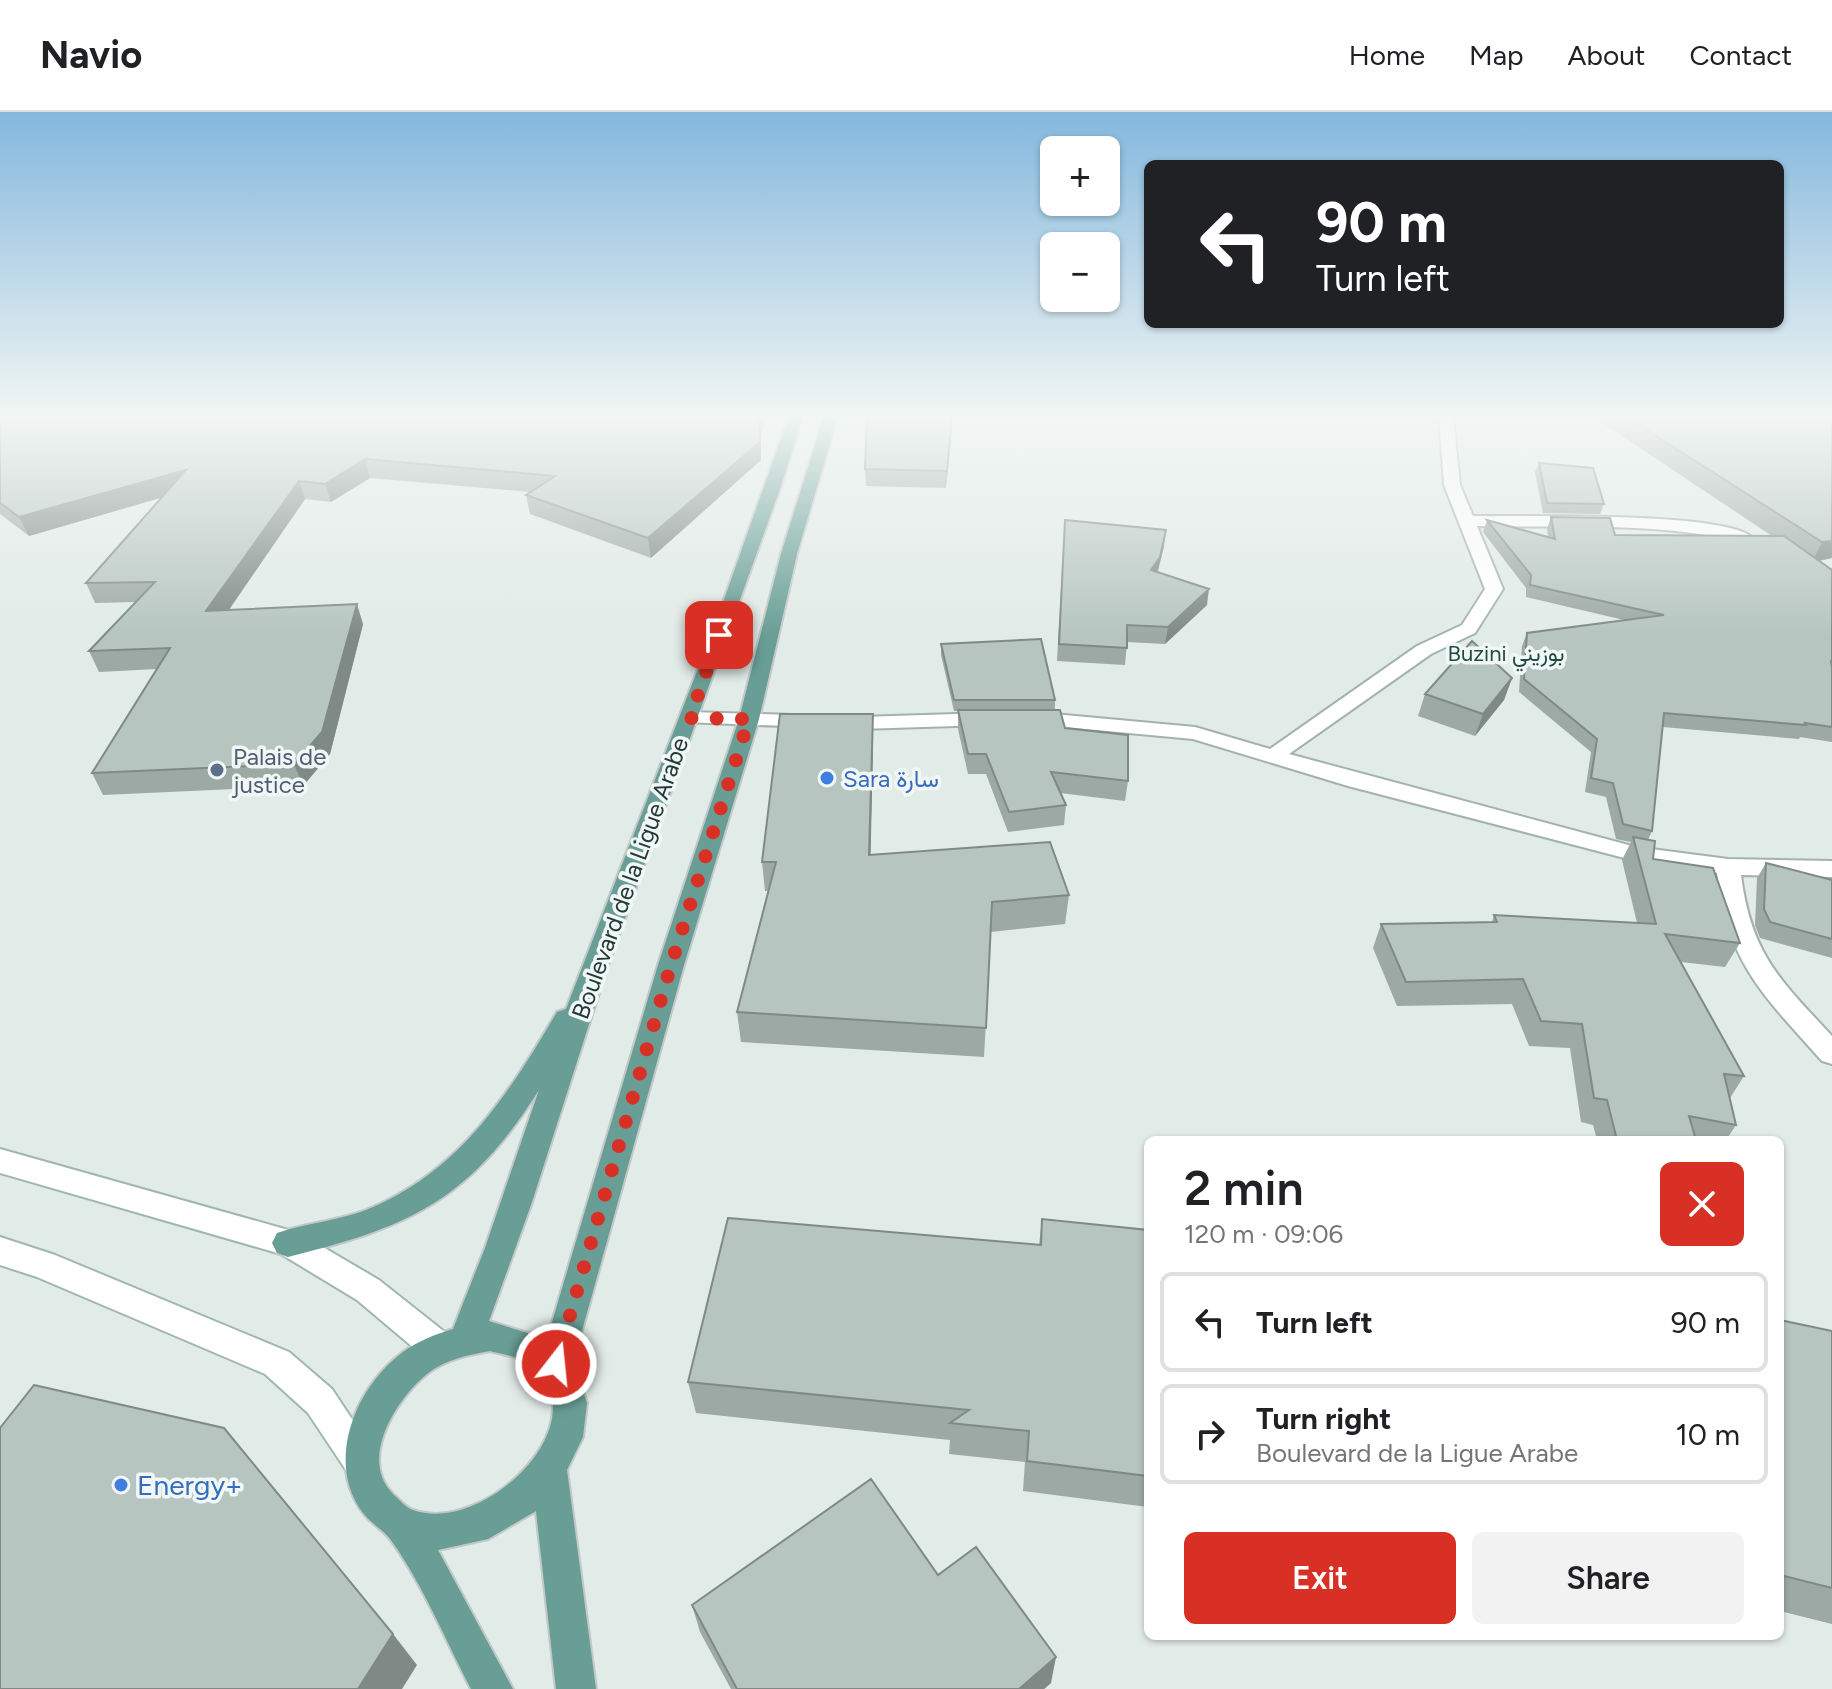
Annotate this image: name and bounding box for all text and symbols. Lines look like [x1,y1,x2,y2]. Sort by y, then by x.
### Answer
text: Navio [40,32,142,78]
text: Home [1349,38,1425,72]
text: Map [1469,38,1524,72]
text: About [1568,38,1645,72]
text: Contact [1689,38,1792,72]
map controls [1040,136,1120,312]
button: + [1040,136,1120,216]
text: 90 m [1316,189,1447,256]
icon: left [1184,192,1288,296]
button: − [1040,232,1120,312]
text: Turn left [1316,257,1450,300]
pin [685,601,753,669]
icon: arrive [697,613,741,657]
district label: Buzini بوزيني [1448,640,1564,672]
street label: Boulevard de la Ligue Arabe [566,733,694,1023]
place label: Palais de justice [231,742,326,799]
marker: Palais de justice [208,761,226,779]
place label: Sara سارة [843,764,939,794]
marker: Sara سارة [818,769,836,787]
text: 2 min [1184,1159,1304,1217]
button: close [1660,1162,1744,1246]
text: 120 m · 09:06 [1184,1218,1343,1250]
icon: left [1188,1300,1232,1344]
text: Turn left [1256,1304,1373,1341]
text: 90 m [1671,1304,1740,1341]
position arrow [514,1322,598,1406]
text: Turn right [1256,1400,1391,1437]
icon: right [1188,1412,1232,1456]
text: 10 m [1675,1416,1740,1453]
text: Boulevard de la Ligue Arabe [1256,1437,1578,1469]
place label: Energy+ [137,1468,243,1502]
marker: Energy+ [112,1476,130,1494]
button: Exit [1184,1532,1456,1624]
button: Share [1472,1532,1744,1624]

